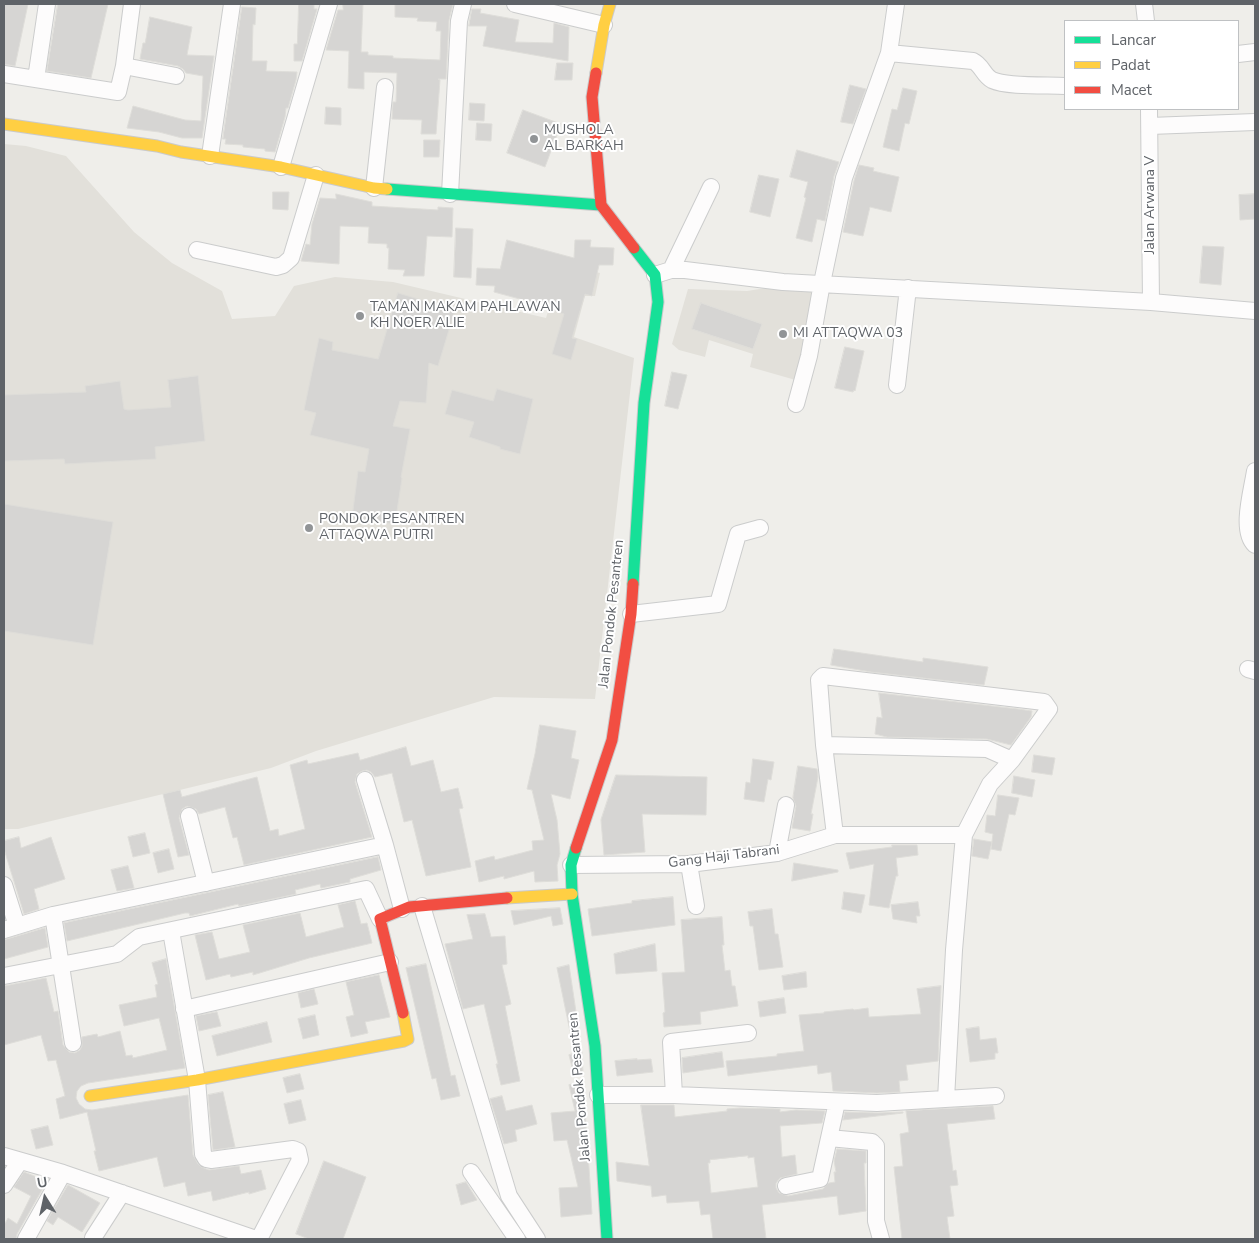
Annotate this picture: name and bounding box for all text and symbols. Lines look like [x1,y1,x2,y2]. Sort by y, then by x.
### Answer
legend [1064,20,1239,110]
text: Lancar [1111,30,1156,50]
text: Padat [1111,55,1150,75]
text: Macet [1111,80,1152,100]
place label: MUSHOLA AL BARKAH [544,123,624,156]
marker: MUSHOLA AL BARKAH [528,133,540,145]
street label: Jalan Arwana V [1143,156,1159,254]
place label: TAMAN MAKAM PAHLAWAN KH NOER ALIE [370,300,561,332]
marker: TAMAN MAKAM PAHLAWAN KH NOER ALIE [354,310,366,322]
place label: MI ATTAQWA 03 [793,326,903,342]
marker: MI ATTAQWA 03 [777,328,789,340]
place label: PONDOK PESANTREN ATTAQWA PUTRI [319,512,465,544]
marker: PONDOK PESANTREN ATTAQWA PUTRI [303,522,315,534]
street label: Jalan Pondok Pesantren [596,539,628,689]
street label: Gang Haji Tabrani [667,842,781,872]
street label: Jalan Pondok Pesantren [565,1012,595,1162]
text: U [36,1172,49,1193]
north arrow [20,1173,70,1223]

